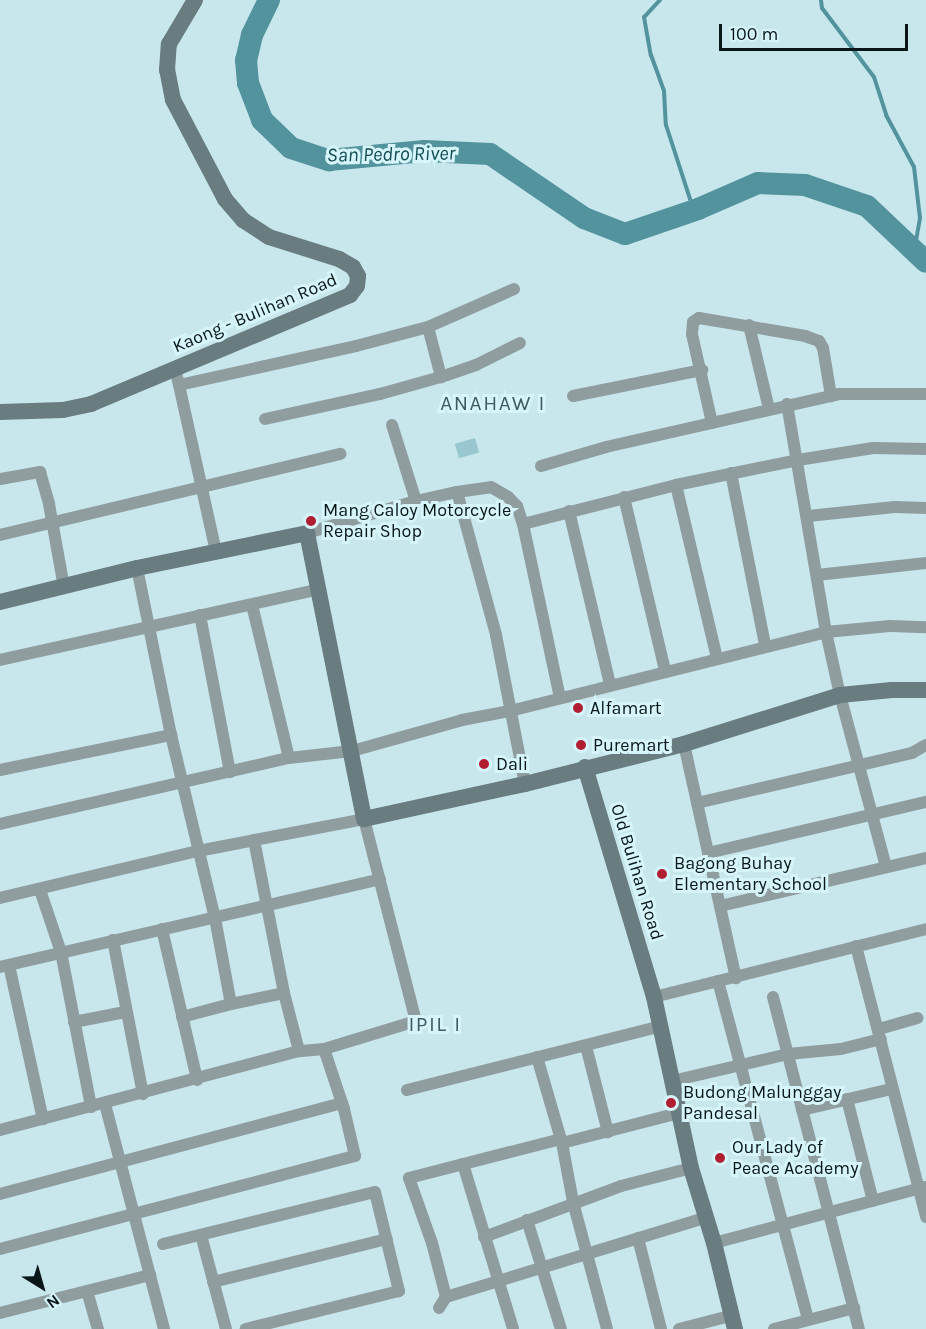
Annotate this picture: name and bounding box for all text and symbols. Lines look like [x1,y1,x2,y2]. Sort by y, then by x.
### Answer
scale bar [722,12,911,50]
text: 100 m [730,23,778,45]
water label: San Pedro River [327,141,455,167]
street label: Kaong - Bulihan Road [170,269,340,357]
district label: ANAHAW I [440,390,546,416]
place label: Mang Caloy Motorcycle Repair Shop [323,500,511,542]
marker: Mang Caloy Motorcycle Repair Shop [304,514,318,528]
place label: Alfamart [590,697,661,719]
marker: Alfamart [571,701,585,715]
place label: Puremart [593,734,670,756]
marker: Puremart [574,738,588,752]
place label: Dali [496,753,528,775]
marker: Dali [477,757,491,771]
street label: Old Bulihan Road [606,801,668,943]
place label: Bagong Buhay Elementary School [674,853,827,896]
marker: Bagong Buhay Elementary School [655,867,669,881]
district label: IPIL I [408,1011,462,1037]
place label: Budong Malunggay Pandesal [683,1082,841,1124]
marker: Budong Malunggay Pandesal [664,1096,678,1110]
place label: Our Lady of Peace Academy [732,1137,859,1180]
marker: Our Lady of Peace Academy [713,1151,727,1165]
north arrow [12,1257,72,1317]
text: N [43,1291,63,1313]

